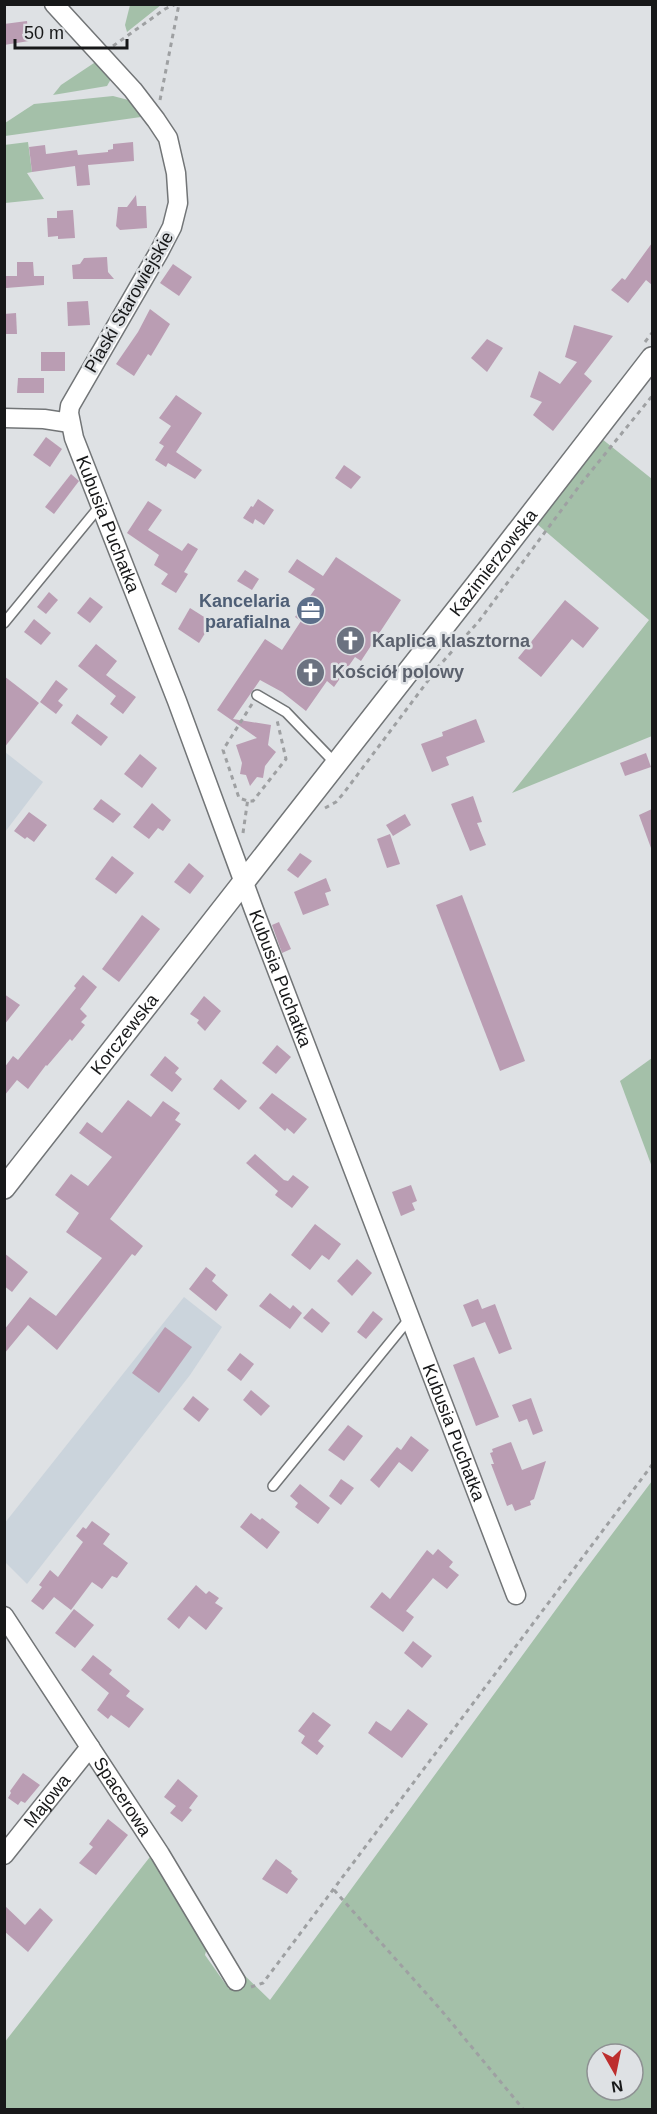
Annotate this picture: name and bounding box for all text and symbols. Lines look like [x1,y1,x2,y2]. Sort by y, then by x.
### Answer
scale bar [15,12,128,50]
text: 50 m [24,23,64,43]
street label: Piaski Starowiejskie [81,228,177,376]
street label: Kubusia Puchatka [72,453,144,596]
street label: Kazimierzowska [446,505,542,620]
place label: Kancelaria parafialna [199,591,291,632]
office icon: Kancelaria parafialna [295,595,327,627]
church icon: Kaplica klasztorna [335,625,367,657]
place label: Kaplica klasztorna [372,631,531,651]
church icon: Kościół polowy [295,656,327,688]
place label: Kościół polowy [332,662,464,682]
street label: Kubusia Puchatka [245,907,316,1051]
street label: Korczewska [87,989,163,1079]
street label: Kubusia Puchatka [419,1361,489,1505]
street label: Spacerowa [89,1753,156,1841]
street label: Majowa [20,1770,75,1832]
north arrow [585,2042,645,2102]
text: N [610,2077,624,2096]

